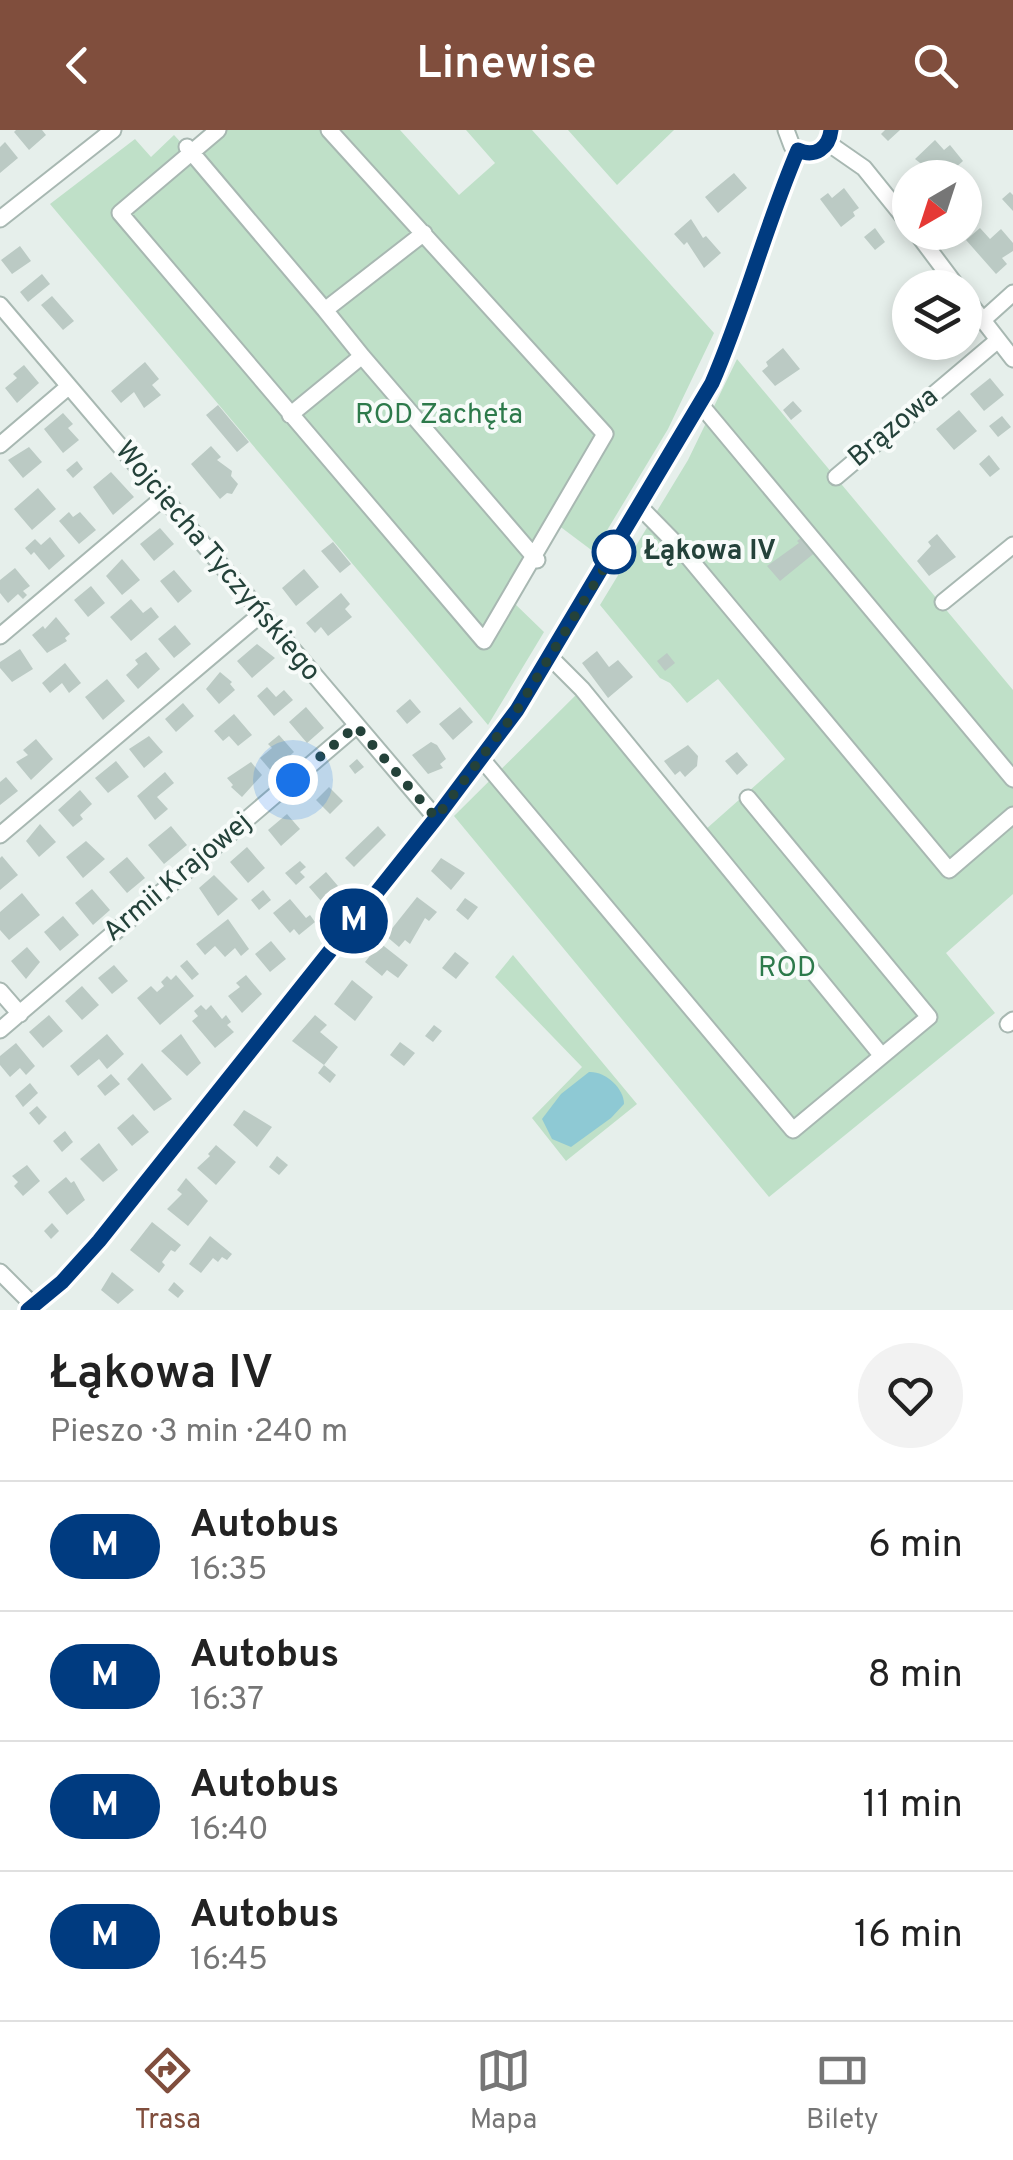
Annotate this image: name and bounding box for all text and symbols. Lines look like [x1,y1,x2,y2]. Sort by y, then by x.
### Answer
text: Linewise [416,37,597,94]
icon: back [50,38,105,93]
icon: search [908,38,963,93]
north arrow [892,160,982,250]
map controls [892,160,982,360]
button: layers [892,270,982,360]
street label: Brązowa [841,380,947,476]
park label: ROD Zachęta [355,398,523,434]
street label: Wojciecha Tyczyńskiego [106,435,328,689]
marker: Łąkowa IV [593,531,635,573]
place label: Łąkowa IV [644,534,776,570]
your location [268,755,318,805]
street label: Armii Krajowej [96,805,260,951]
line badge: M [322,888,386,954]
text: M [340,899,368,943]
park label: ROD [758,951,816,987]
button: heart [858,1343,963,1448]
text: Łąkowa IV [50,1345,274,1405]
text: Pieszo · 3 min · 240 m [50,1413,348,1453]
text: Autobus [190,1502,339,1551]
text: 6 min [868,1522,963,1571]
text: M [91,1524,119,1568]
text: 16:35 [190,1551,267,1591]
text: Autobus [190,1632,339,1681]
text: 8 min [868,1652,963,1701]
text: M [91,1654,119,1698]
text: 16:37 [190,1681,264,1721]
text: Autobus [190,1762,339,1811]
text: 11 min [862,1782,963,1831]
text: M [91,1784,119,1828]
text: 16:40 [190,1811,269,1851]
text: Autobus [190,1892,339,1941]
text: 16 min [854,1912,963,1961]
text: M [91,1914,119,1958]
text: 16:45 [190,1941,268,1981]
tab: Trasa [134,2043,201,2139]
tab: Mapa [470,2043,537,2139]
tab: Bilety [806,2043,879,2139]

